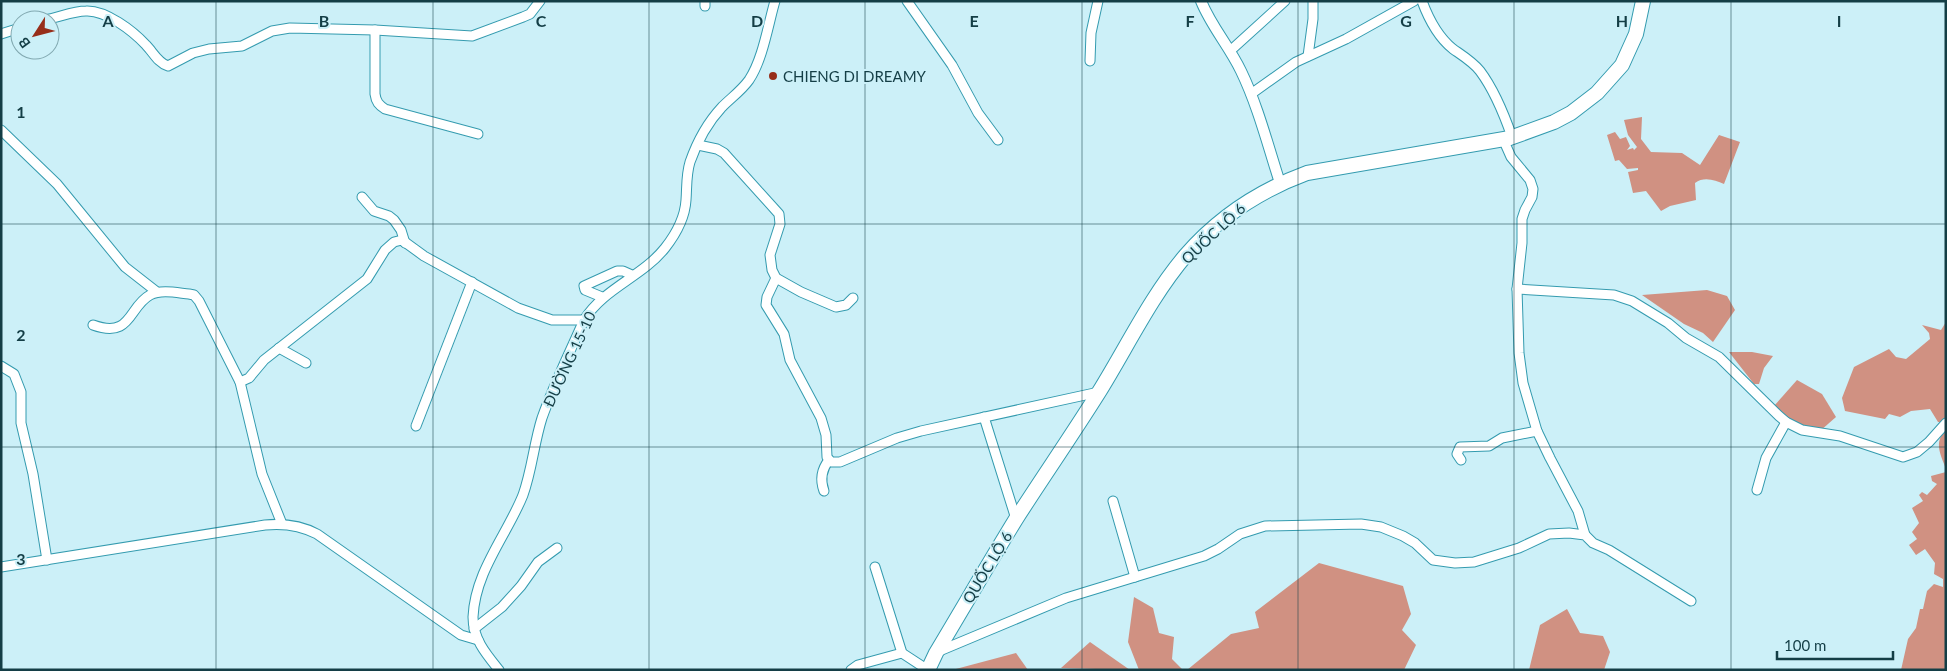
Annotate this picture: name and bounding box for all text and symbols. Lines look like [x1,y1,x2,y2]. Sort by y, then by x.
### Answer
north arrow [10,10,60,60]
text: A [101,11,114,30]
text: B [319,11,329,30]
text: C [536,11,547,30]
text: D [751,11,763,30]
text: E [969,11,979,30]
text: F [1185,11,1195,30]
text: G [1400,11,1412,30]
text: H [1616,11,1628,30]
text: I [1837,11,1841,30]
text: B [14,34,34,52]
place label: CHIENG DI DREAMY [783,67,927,85]
marker: CHIENG DI DREAMY [767,70,779,82]
text: 1 [16,102,26,121]
street label: QUỐC LỘ 6 [1177,198,1249,267]
street label: ĐƯỜNG 15-10 [539,308,599,410]
text: 2 [16,325,26,344]
street label: QUỐC LỘ 6 [958,527,1016,606]
text: 3 [16,549,26,568]
scale bar [1777,628,1893,660]
text: 100 m [1784,636,1826,654]

